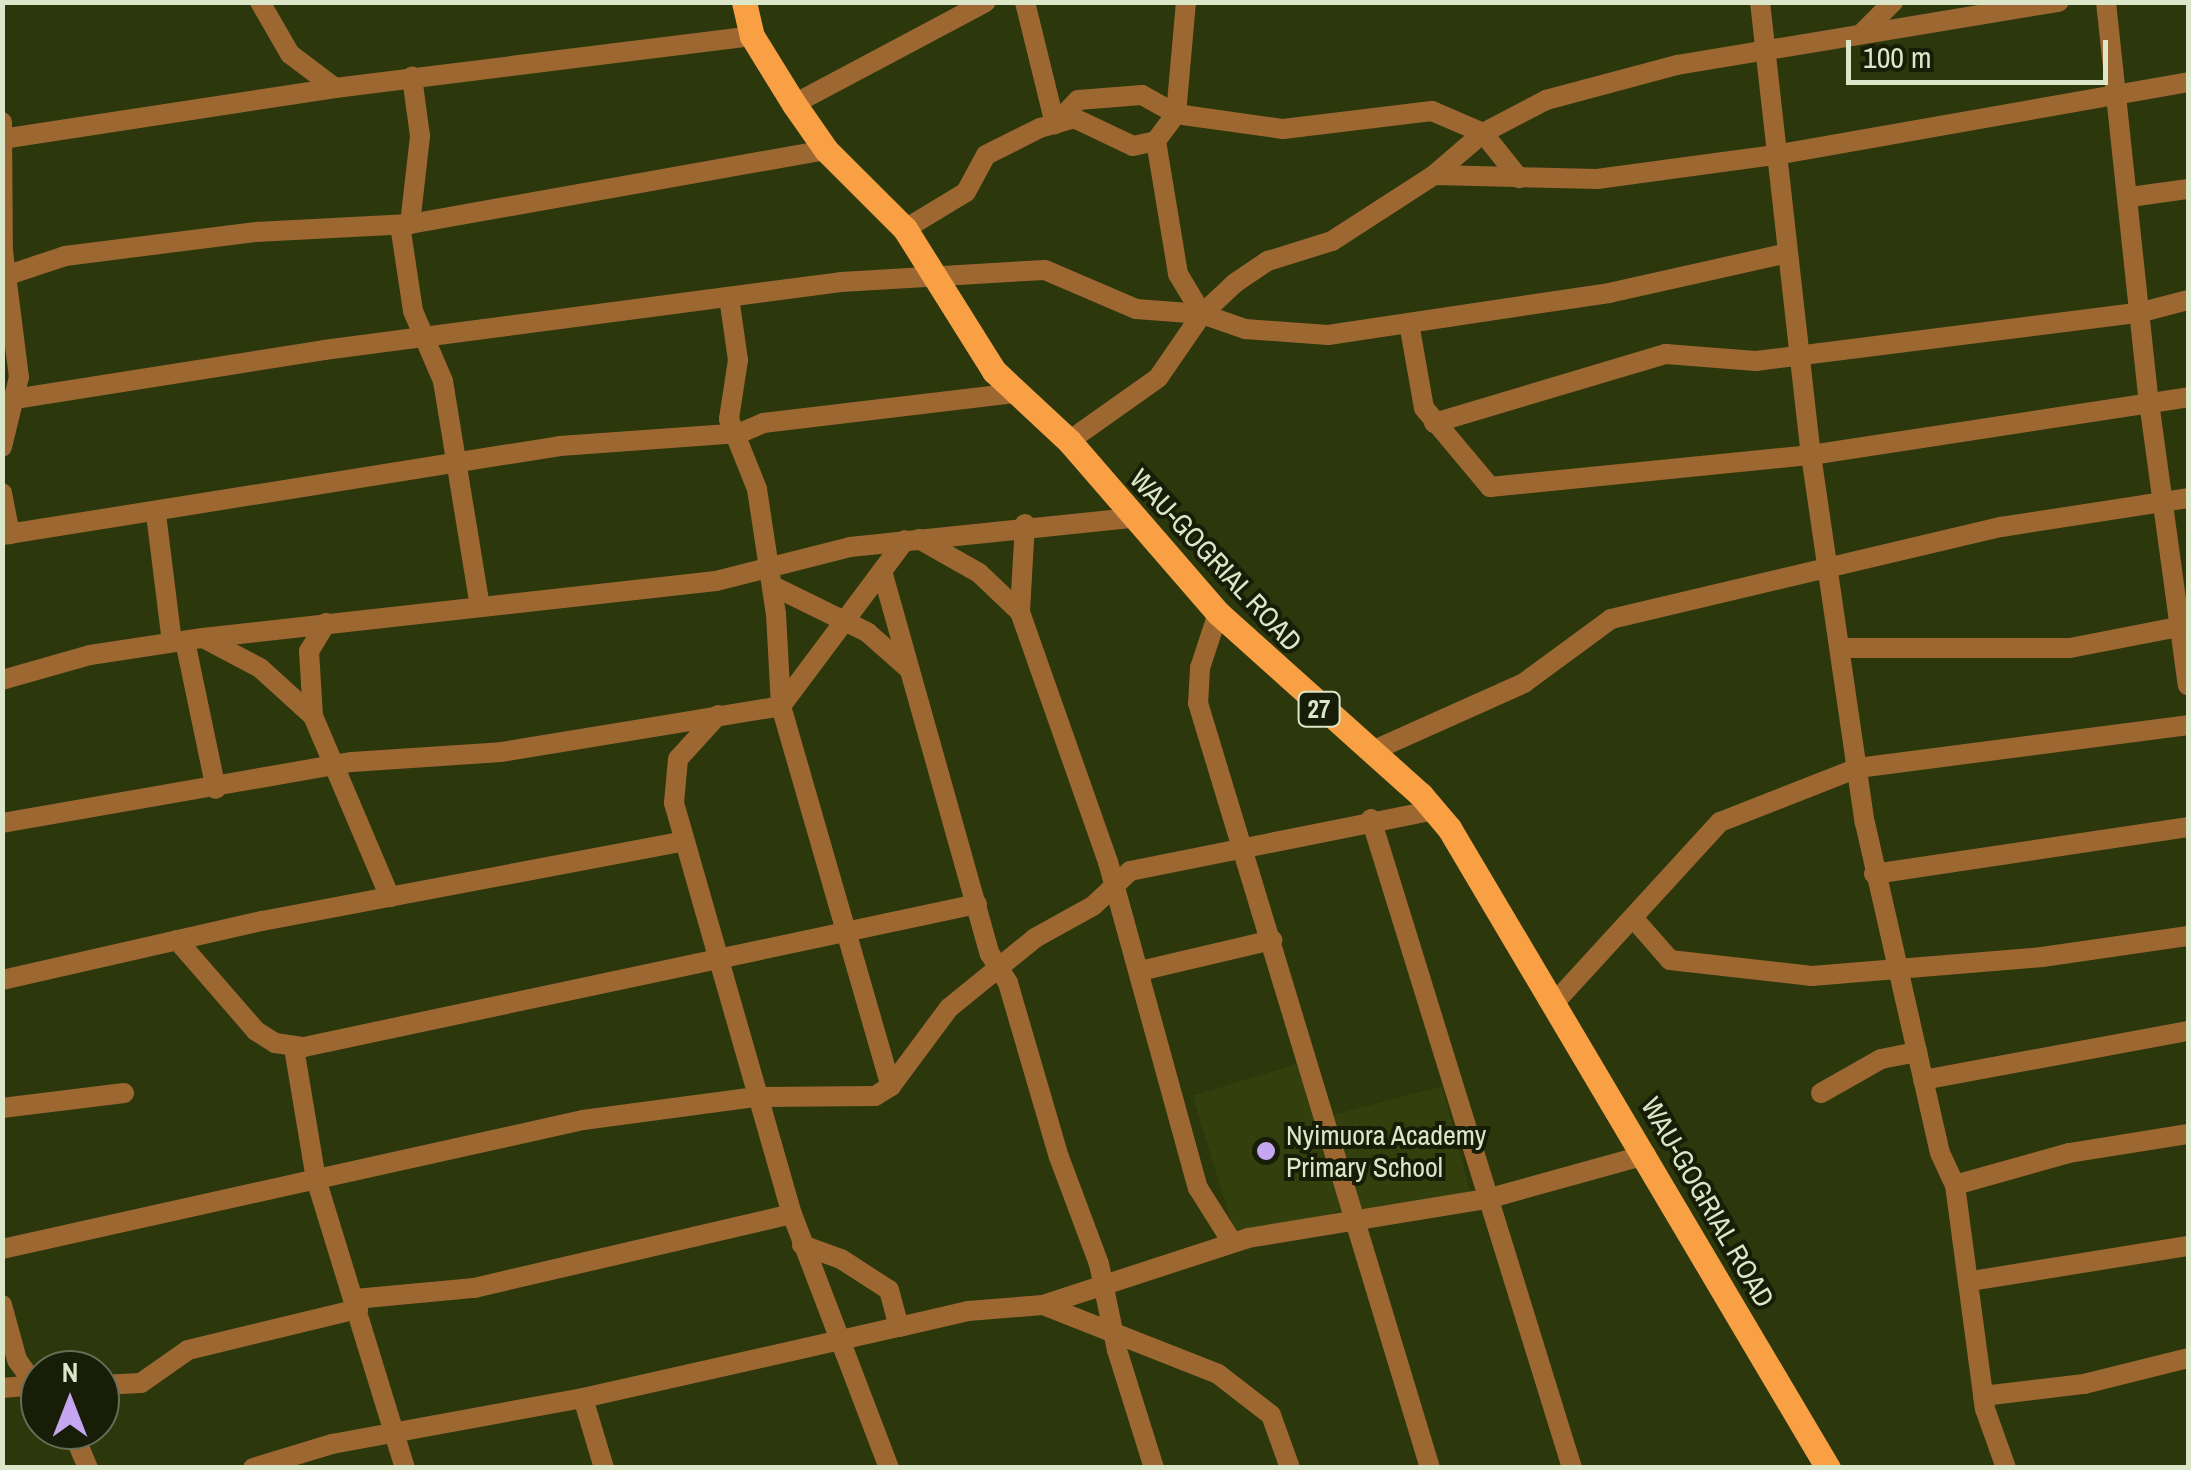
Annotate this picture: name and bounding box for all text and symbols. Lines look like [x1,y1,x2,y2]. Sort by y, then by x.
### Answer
scale bar [1851,20,2114,82]
text: 100 m [1863,37,1931,77]
street label: WAU-GOGRIAL ROAD [1123,462,1309,658]
road number: 27 [1296,689,1342,729]
street label: WAU-GOGRIAL ROAD [1634,1091,1782,1313]
place label: Nyimuora Academy Primary School [1286,1118,1488,1184]
marker: Nyimuora Academy Primary School [1255,1140,1277,1162]
north arrow [20,1350,120,1450]
text: N [62,1353,78,1391]

